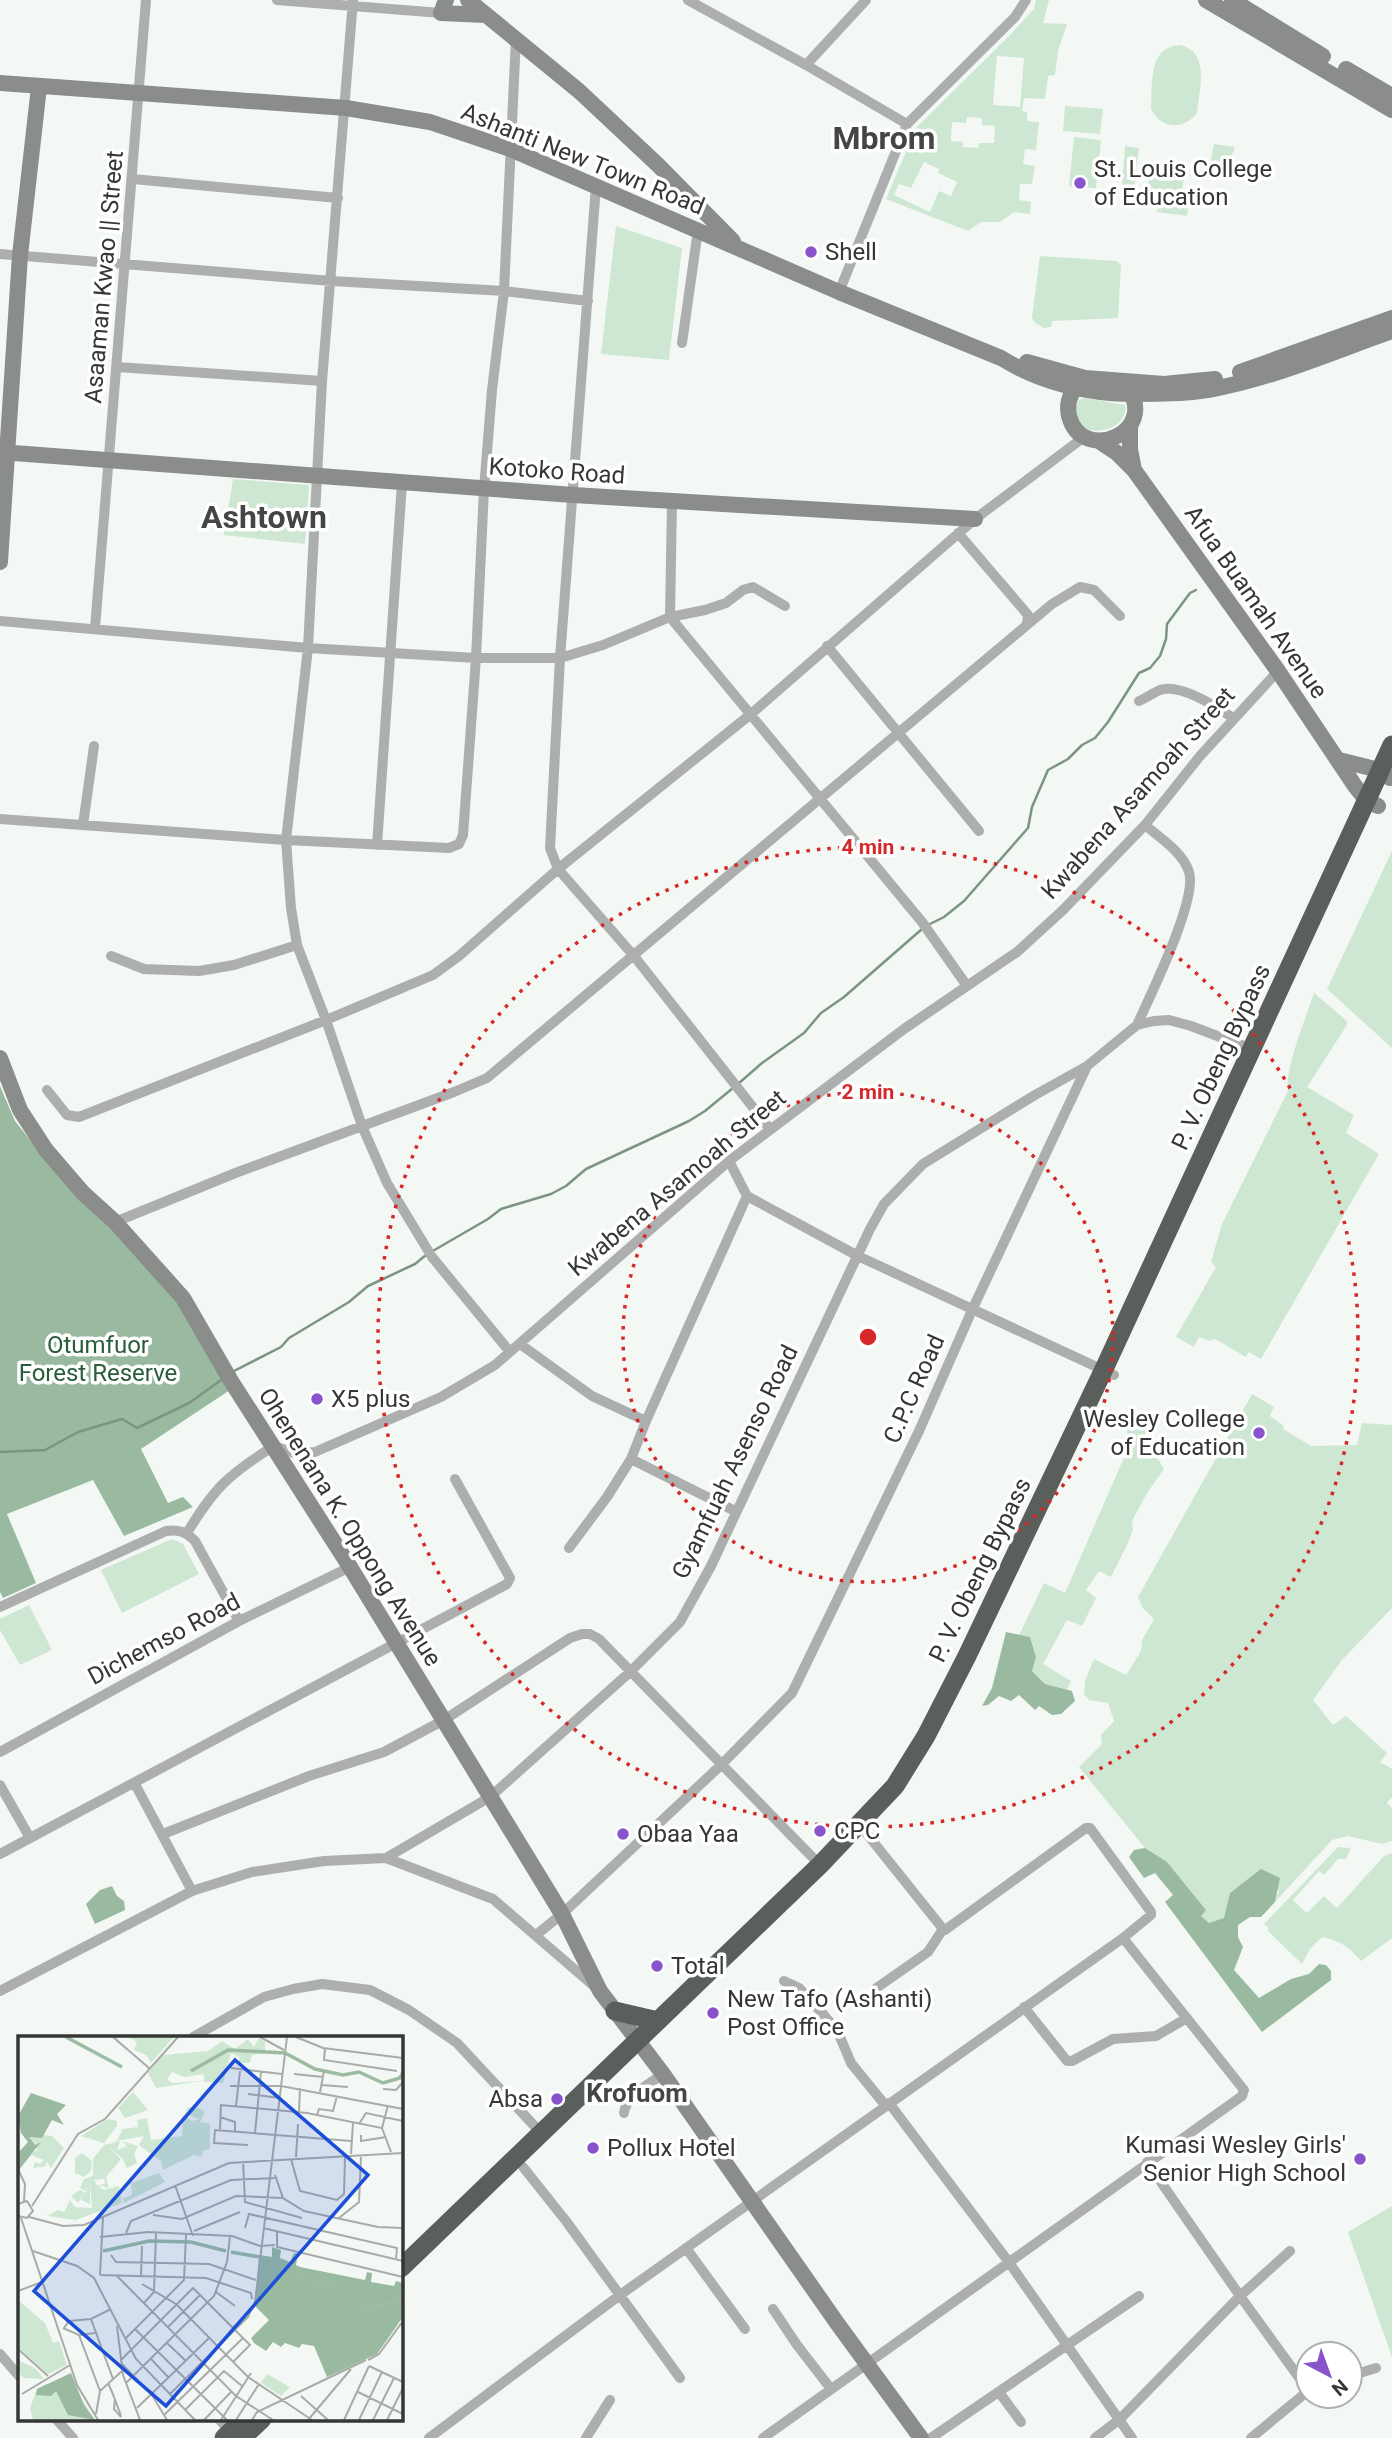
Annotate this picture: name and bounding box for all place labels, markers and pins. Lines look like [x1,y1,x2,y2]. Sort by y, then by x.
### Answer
place label: St. Louis College of Education [1094,155,1272,211]
marker: St. Louis College of Education [1072,175,1088,191]
place label: Shell [825,238,877,266]
marker: Shell [803,244,819,260]
centre of rings [856,1325,880,1349]
place label: X5 plus [331,1385,410,1413]
marker: X5 plus [309,1391,325,1407]
place label: Wesley College of Education [1083,1405,1245,1461]
marker: Wesley College of Education [1251,1425,1267,1441]
place label: CPC [834,1817,880,1845]
place label: Obaa Yaa [637,1820,739,1848]
marker: CPC [812,1823,828,1839]
marker: Obaa Yaa [615,1826,631,1842]
place label: Total [671,1952,725,1980]
marker: Total [649,1958,665,1974]
place label: New Tafo (Ashanti) Post Office [727,1985,932,2041]
marker: New Tafo (Ashanti) Post Office [705,2005,721,2021]
place label: Absa [488,2085,543,2113]
marker: Absa [549,2091,565,2107]
place label: Kumasi Wesley Girls' Senior High School [1125,2131,1346,2187]
place label: Pollux Hotel [607,2134,736,2162]
marker: Pollux Hotel [585,2140,601,2156]
marker: Kumasi Wesley Girls' Senior High School [1352,2151,1368,2167]

